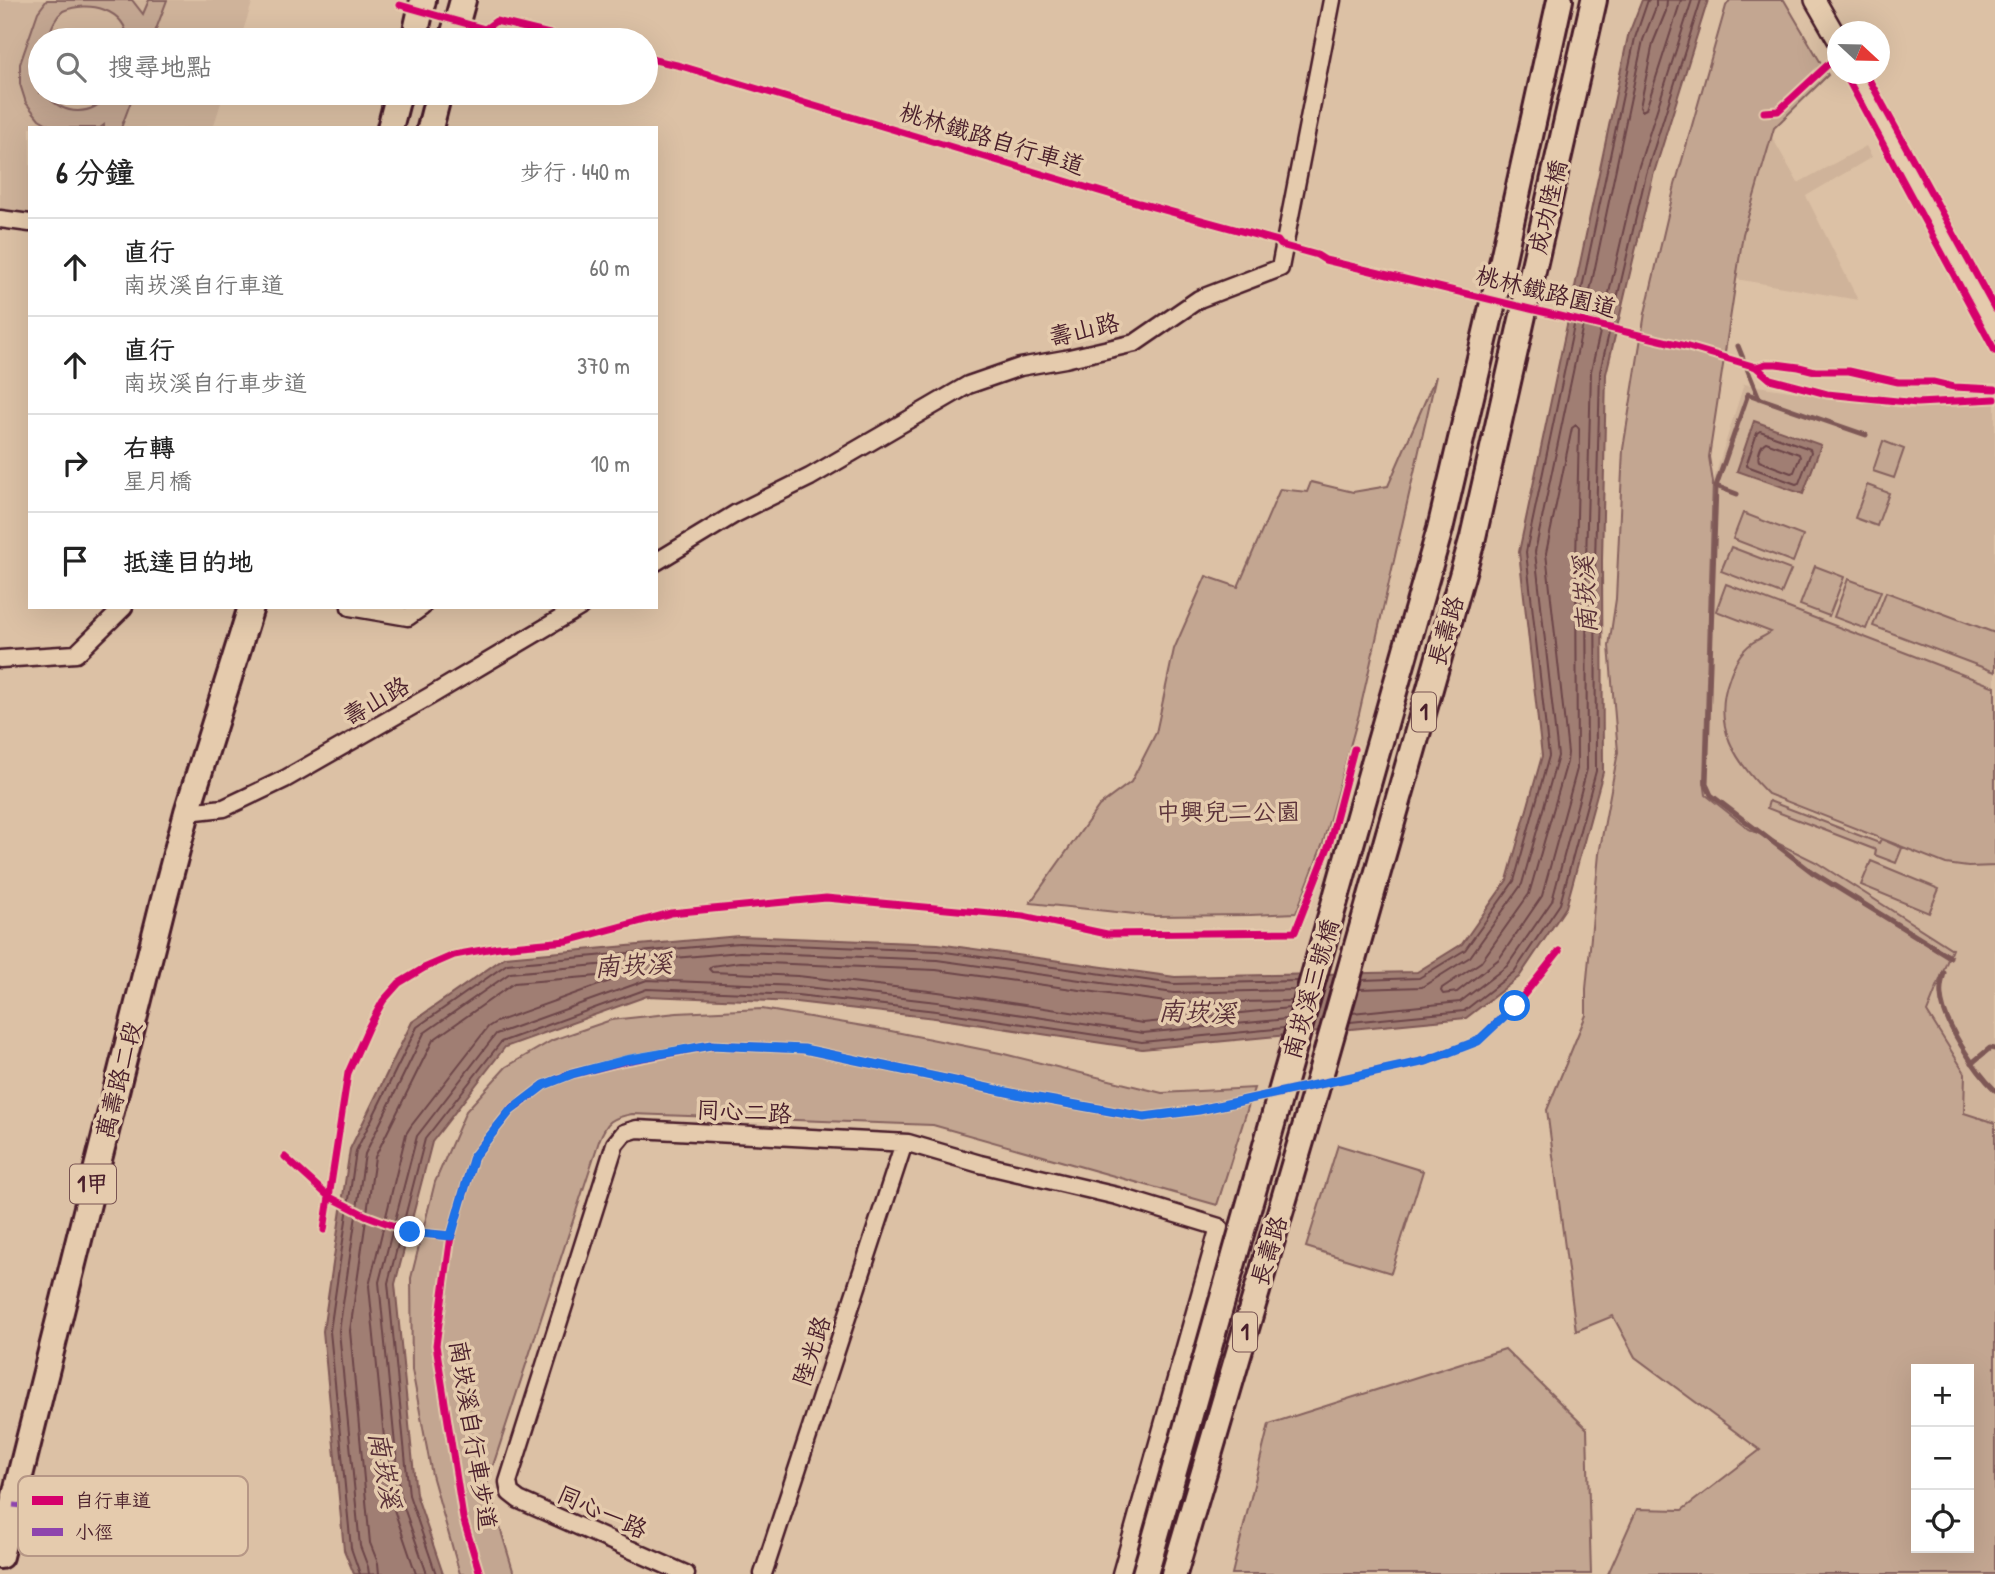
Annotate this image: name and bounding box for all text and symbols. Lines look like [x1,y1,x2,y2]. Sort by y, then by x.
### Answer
north arrow [1827,21,1890,84]
search box [28,28,658,105]
icon: search [52,48,90,86]
text: 搜尋地點 [108,49,212,84]
street label: 桃林鐵路自行車道 [896,95,1089,181]
text: 6 分鐘 [56,152,135,192]
text: 步行 · 440 m [520,156,630,187]
street label: 成功陸橋 [1521,156,1573,257]
text: 直行 [123,234,175,269]
icon: ahead [56,248,94,286]
text: 60 m [590,252,630,283]
street label: 桃林鐵路園道 [1473,258,1620,324]
text: 南崁溪自行車道 [123,269,284,300]
street label: 壽山路 [1045,305,1122,353]
text: 直行 [123,332,175,367]
icon: ahead [56,346,94,384]
text: 370 m [577,350,630,381]
text: 南崁溪自行車步道 [123,367,307,398]
text: 右轉 [123,430,175,465]
icon: right [56,444,94,482]
text: 10 m [590,448,630,479]
text: 星月橋 [123,465,192,496]
icon: arrive [56,542,94,580]
text: 抵達目的地 [123,544,253,579]
water label: 南崁溪 [1565,553,1604,635]
street label: 長壽路 [1420,592,1470,670]
street label: 壽山路 [336,668,415,732]
road number: 1 [1412,692,1436,732]
park label: 中興兒二公園 [1156,795,1300,827]
street label: 南崁溪三號橋 [1275,915,1345,1062]
water label: 南崁溪 [593,945,675,984]
route start [1499,990,1530,1021]
water label: 南崁溪 [1157,993,1239,1030]
street label: 萬壽路二段 [88,1018,148,1142]
street label: 同心二路 [695,1093,793,1129]
road number: 1甲 [70,1164,116,1204]
street label: 長壽路 [1242,1212,1294,1290]
route end [394,1216,425,1247]
street label: 陸光路 [785,1312,837,1390]
road number: 1 [1233,1312,1257,1352]
street label: 南崁溪自行車步道 [443,1338,505,1532]
map controls [1911,1364,1974,1553]
button: + [1911,1364,1974,1427]
button: − [1911,1427,1974,1490]
water label: 南崁溪 [361,1428,410,1513]
legend [18,1476,248,1556]
street label: 同心一路 [552,1477,653,1545]
text: 自行車道 [75,1487,151,1513]
button: locate [1911,1490,1974,1553]
text: 小徑 [75,1519,113,1545]

